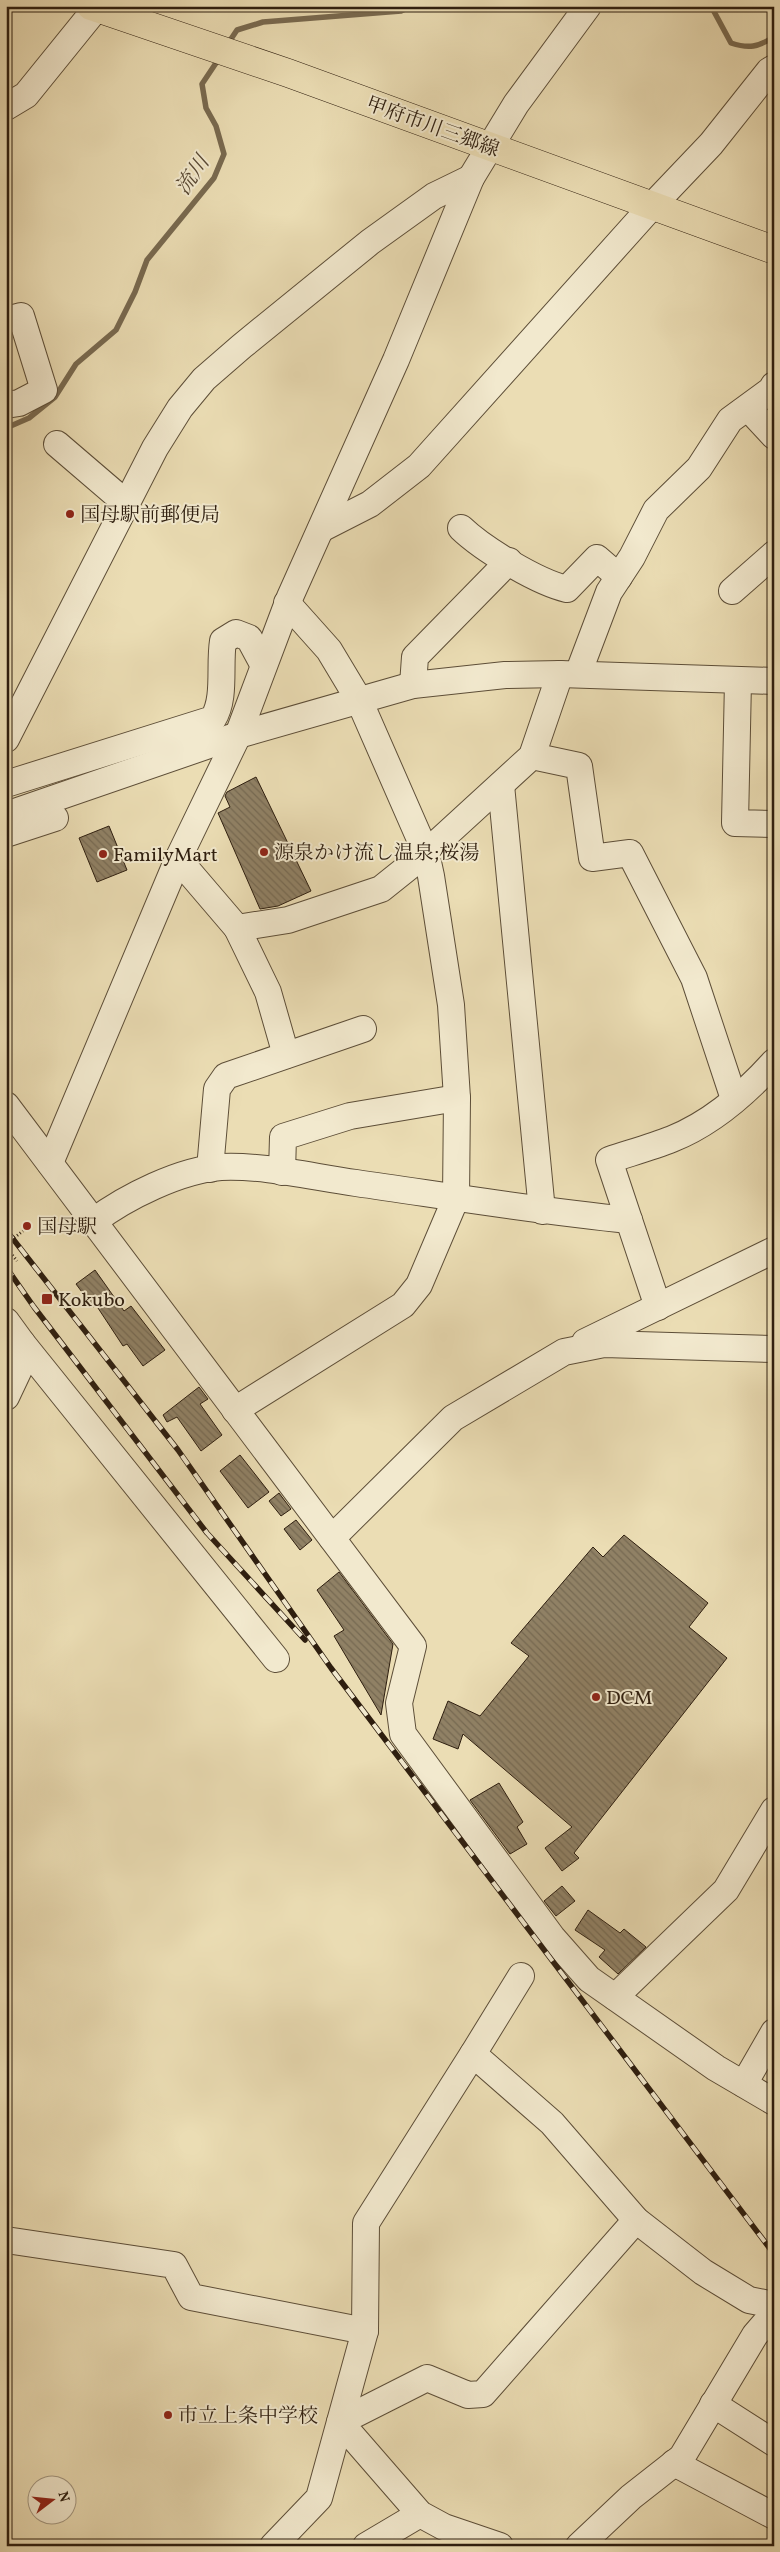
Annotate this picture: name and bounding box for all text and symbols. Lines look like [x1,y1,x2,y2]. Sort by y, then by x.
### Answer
street label: 甲府市川三郷線 [362,91,503,165]
water label: 流川 [169,149,218,201]
place label: 国母駅前郵便局 [80,502,220,530]
marker: 国母駅前郵便局 [64,508,76,520]
place label: 源泉かけ流し温泉;桜湯 [274,840,479,868]
place label: FamilyMart [113,842,218,870]
marker: 源泉かけ流し温泉;桜湯 [258,846,270,858]
marker: FamilyMart [97,848,109,860]
place label: 国母駅 [37,1214,97,1242]
marker: 国母駅 [21,1220,33,1232]
place label: Kokubo [58,1287,125,1315]
marker: Kokubo [40,1292,54,1306]
place label: DCM [606,1685,652,1713]
marker: DCM [590,1691,602,1703]
place label: 市立上条中学校 [178,2403,318,2431]
marker: 市立上条中学校 [162,2409,174,2421]
north arrow [28,2474,78,2524]
text: N [53,2489,74,2504]

